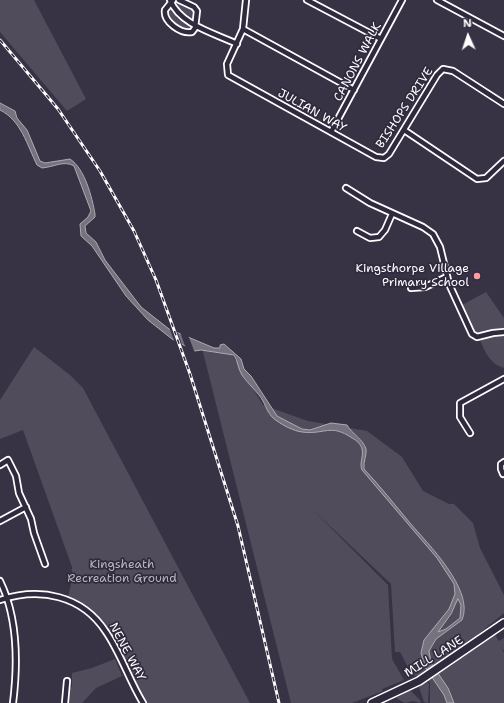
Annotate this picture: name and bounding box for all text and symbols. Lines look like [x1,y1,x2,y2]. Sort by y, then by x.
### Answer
north arrow [448,16,488,56]
text: N [463,16,472,31]
street label: CANONS WALK [331,20,385,104]
street label: BISHOPS DRIVE [373,65,437,151]
street label: JULIAN WAY [275,86,349,136]
place label: Kingsthorpe Village Primary School [355,262,469,290]
marker: Kingsthorpe Village Primary School [472,271,482,281]
park label: Kingsheath Recreation Ground [67,558,177,586]
street label: NENE WAY [106,621,148,683]
street label: MILL LANE [402,633,466,681]

